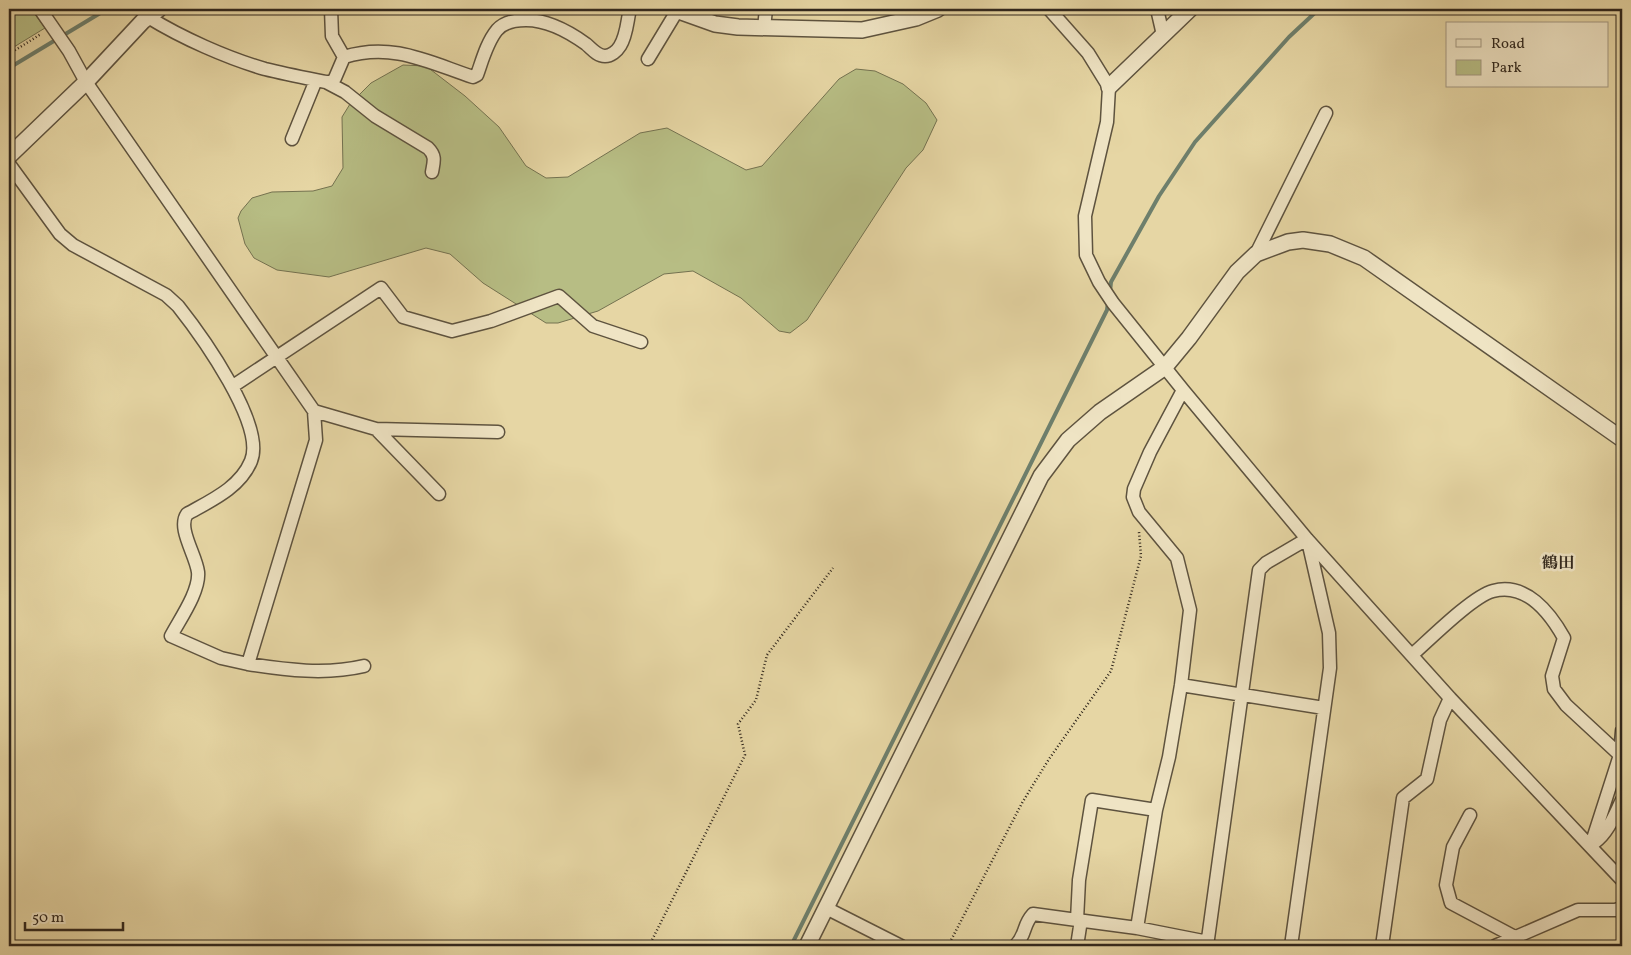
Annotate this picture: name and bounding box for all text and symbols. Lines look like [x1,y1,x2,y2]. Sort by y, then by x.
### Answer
legend [1446,22,1608,88]
text: Road [1491,34,1525,55]
text: Park [1491,58,1522,79]
district label: 鶴田 [1542,553,1574,575]
scale bar [25,900,122,932]
text: 50 m [32,908,64,929]

